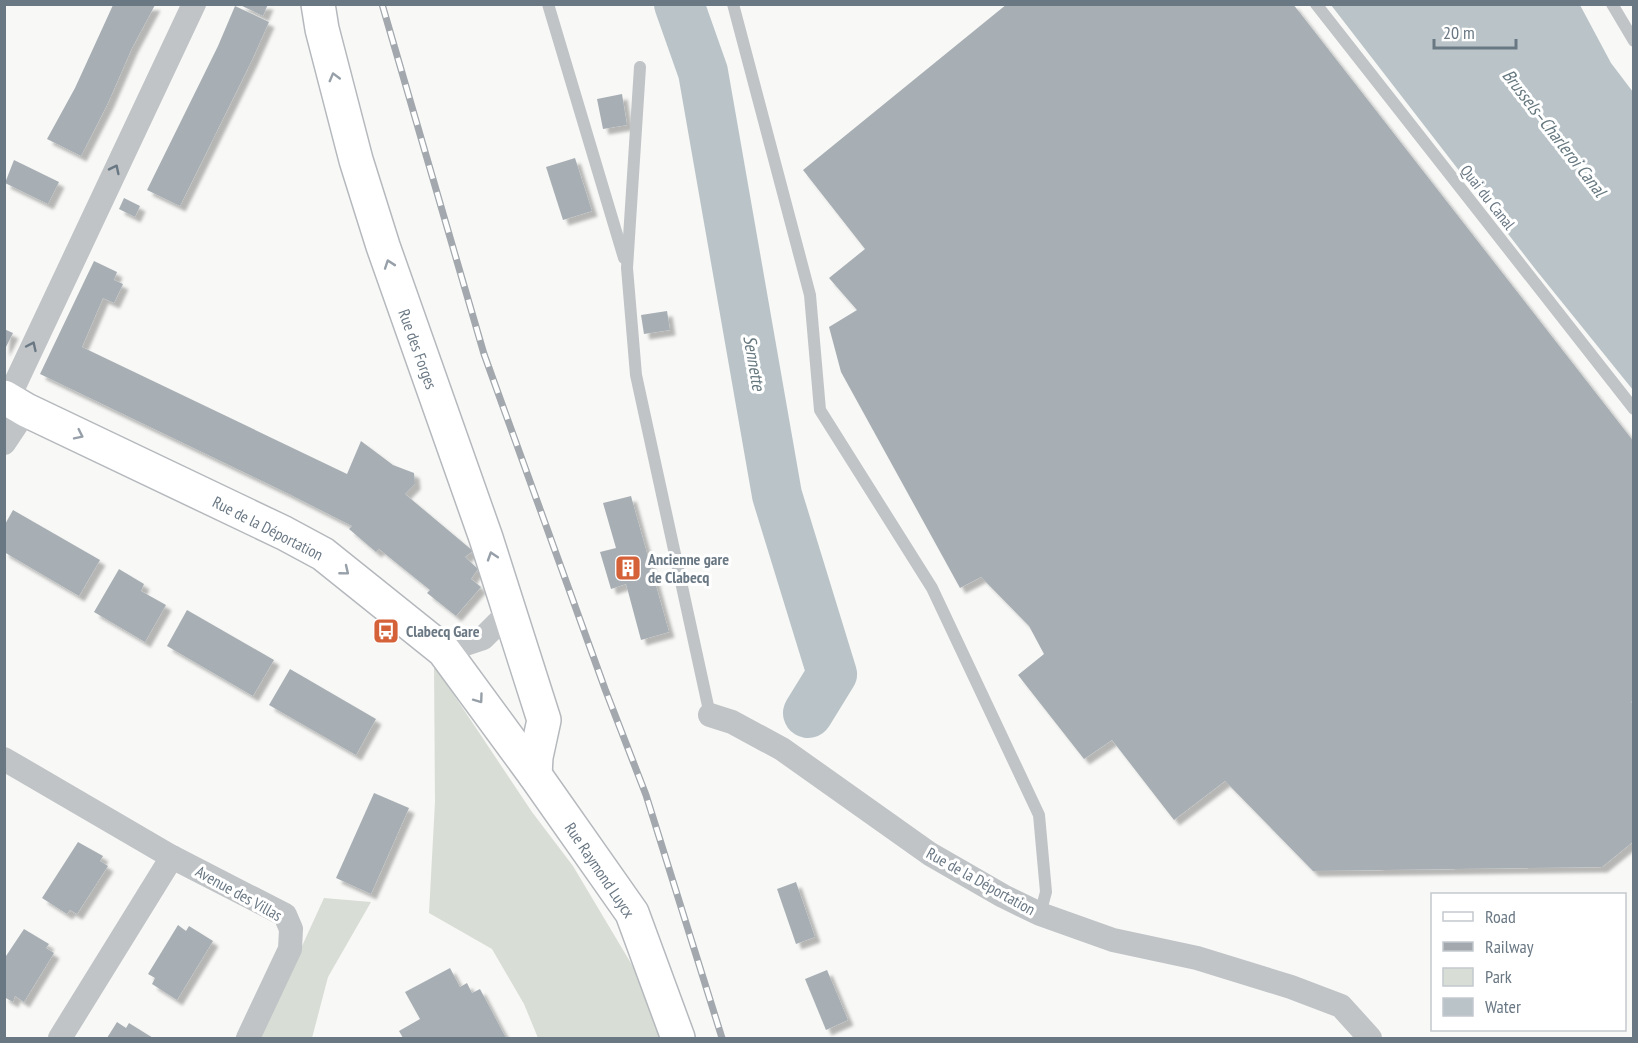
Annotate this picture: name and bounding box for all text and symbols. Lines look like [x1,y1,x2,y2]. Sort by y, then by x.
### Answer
scale bar [1434,12,1516,50]
text: 20 m [1443,21,1475,44]
water label: Brussels–Charleroi Canal [1497,64,1612,202]
one-way arrow [329,72,342,82]
street label: Quai du Canal [1456,161,1520,234]
one-way arrow [107,165,119,176]
one-way arrow [383,259,396,270]
street label: Rue des Forges [394,306,442,392]
water label: Sennette [738,334,771,394]
one-way arrow [25,341,37,352]
one-way arrow [72,428,83,440]
street label: Rue de la Déportation [209,492,327,564]
place label: Ancienne gare de Clabecq [647,549,729,587]
one-way arrow [486,551,499,562]
building icon: Ancienne gare de Clabecq [613,553,643,583]
one-way arrow [338,564,349,575]
bus stop icon: Clabecq Gare [371,616,401,646]
place label: Clabecq Gare [406,621,480,641]
one-way arrow [471,692,482,703]
street label: Rue Raymond Luycx [561,818,640,922]
street label: Rue de la Déportation [923,843,1039,919]
street label: Avenue des Villas [192,861,286,925]
legend [1431,893,1626,1031]
text: Road [1485,905,1516,928]
text: Railway [1485,935,1534,958]
text: Park [1485,965,1512,988]
text: Water [1485,995,1521,1018]

